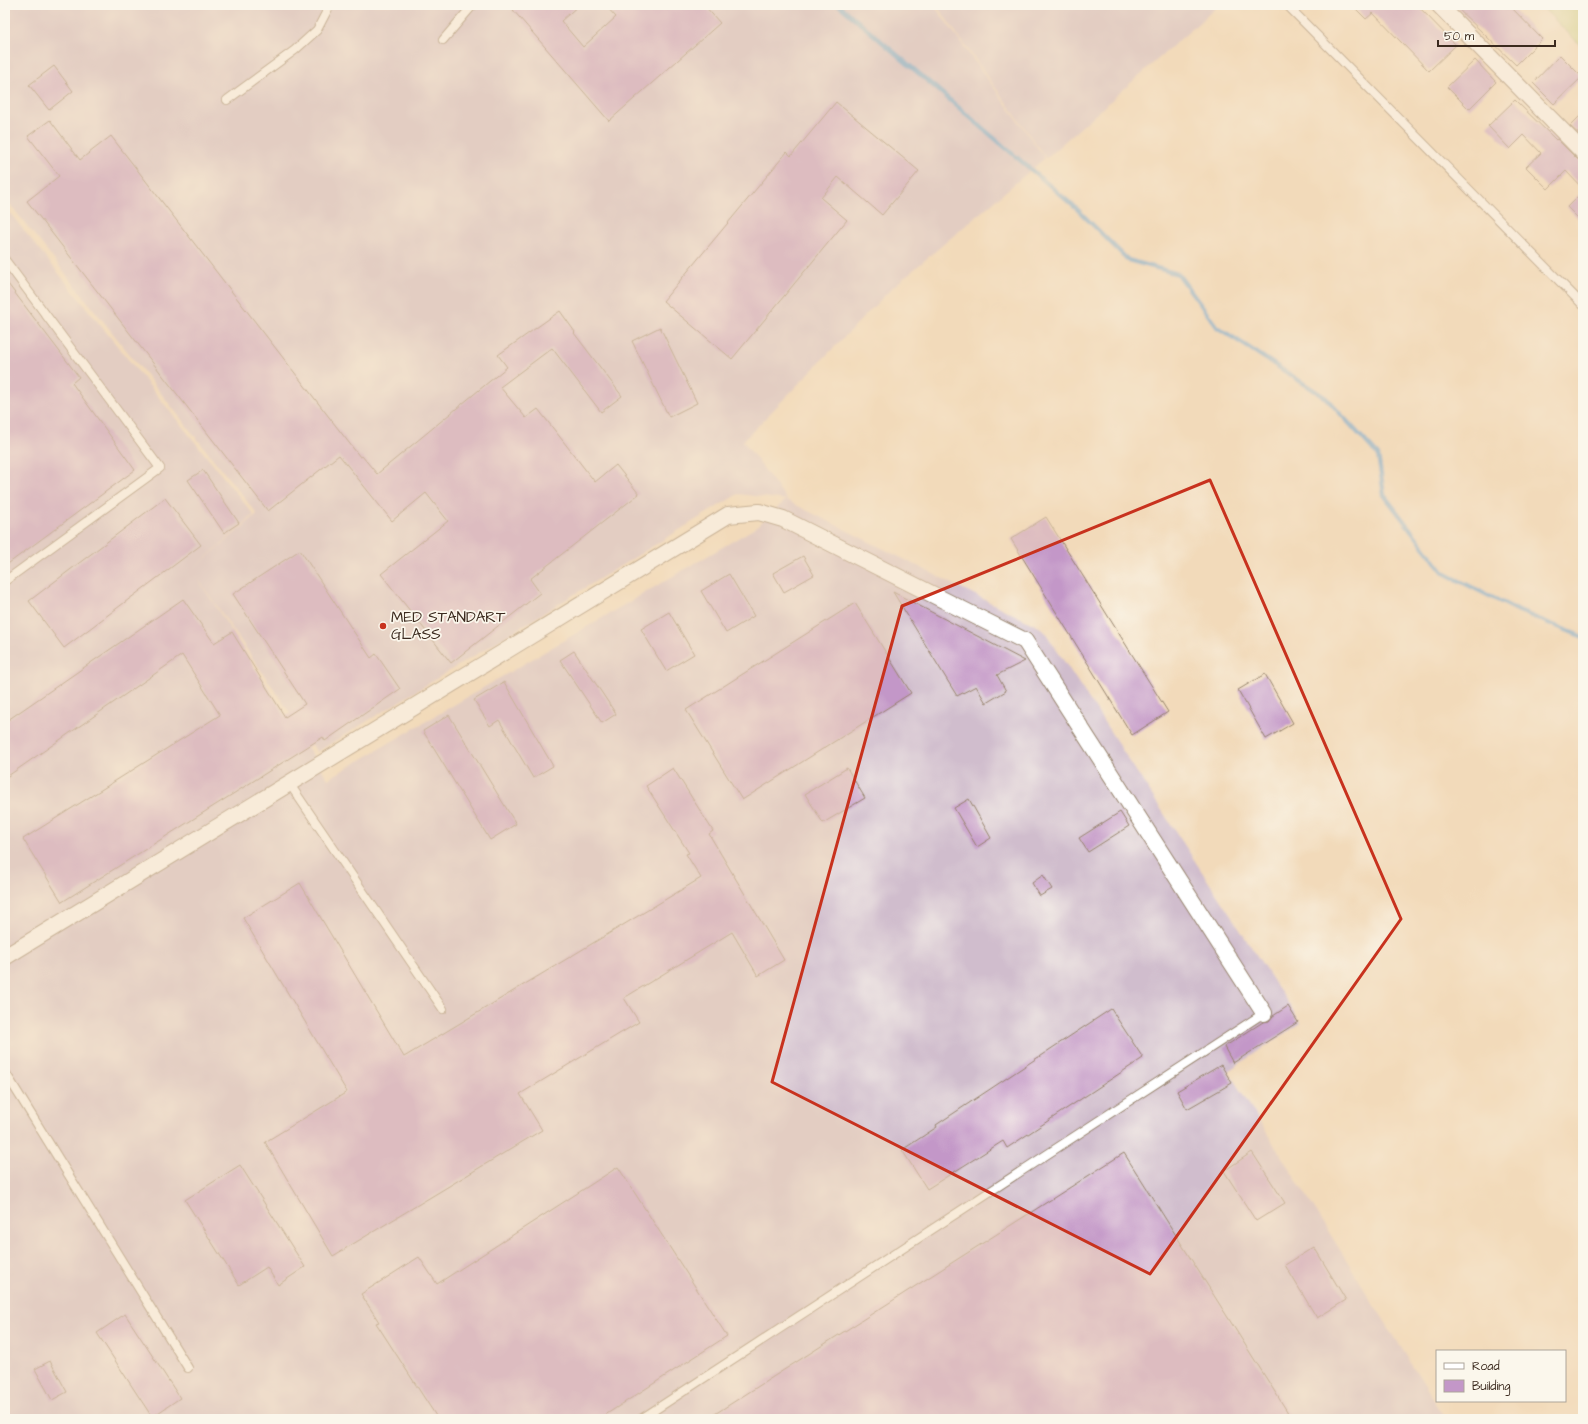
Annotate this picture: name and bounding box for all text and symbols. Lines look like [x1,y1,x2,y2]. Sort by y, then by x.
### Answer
scale bar [1438,22,1555,48]
text: 50 m [1444,28,1475,45]
place label: MED STANDART GLASS [391,607,506,645]
marker: MED STANDART GLASS [378,621,388,631]
legend [1436,1350,1566,1402]
text: Road [1472,1358,1500,1375]
text: Building [1472,1378,1510,1396]

